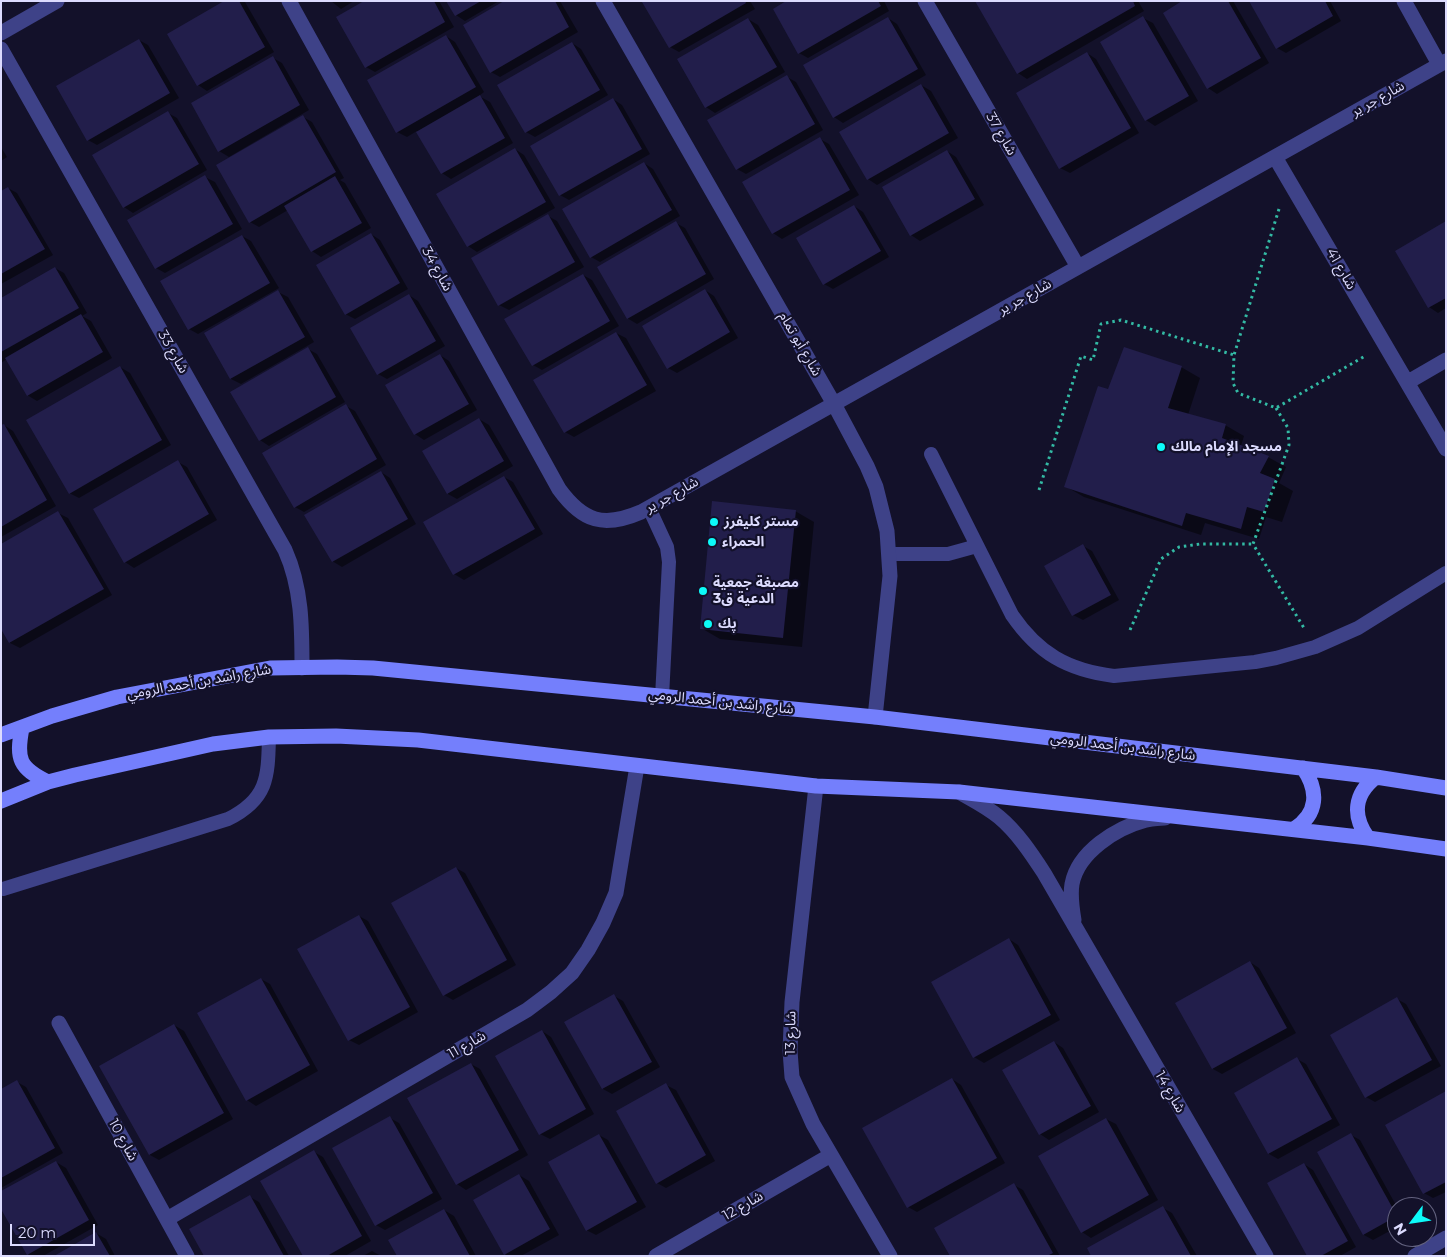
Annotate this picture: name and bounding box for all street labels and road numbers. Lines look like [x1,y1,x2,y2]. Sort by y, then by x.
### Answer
street label: شارع جر ير [1349,78,1407,120]
street label: شارع 37 [982,109,1020,159]
street label: شارع 34 [418,244,456,294]
street label: شارع 41 [1322,245,1360,293]
street label: شارع جر ير [996,276,1054,318]
street label: شارع أبو تمام [775,309,825,379]
street label: شارع 33 [154,328,192,376]
street label: شارع جر ير [643,474,701,516]
street label: شارع راشد بن أحمد الرومي [126,661,272,703]
street label: شارع راشد بن أحمد الرومي [648,686,794,718]
street label: شارع راشد بن أحمد الرومي [1050,730,1196,764]
street label: شارع 13 [782,1011,800,1055]
street label: شارع 11 [445,1027,489,1063]
street label: شارع 14 [1151,1068,1189,1116]
street label: شارع 10 [105,1116,141,1164]
street label: شارع 12 [720,1188,766,1224]

